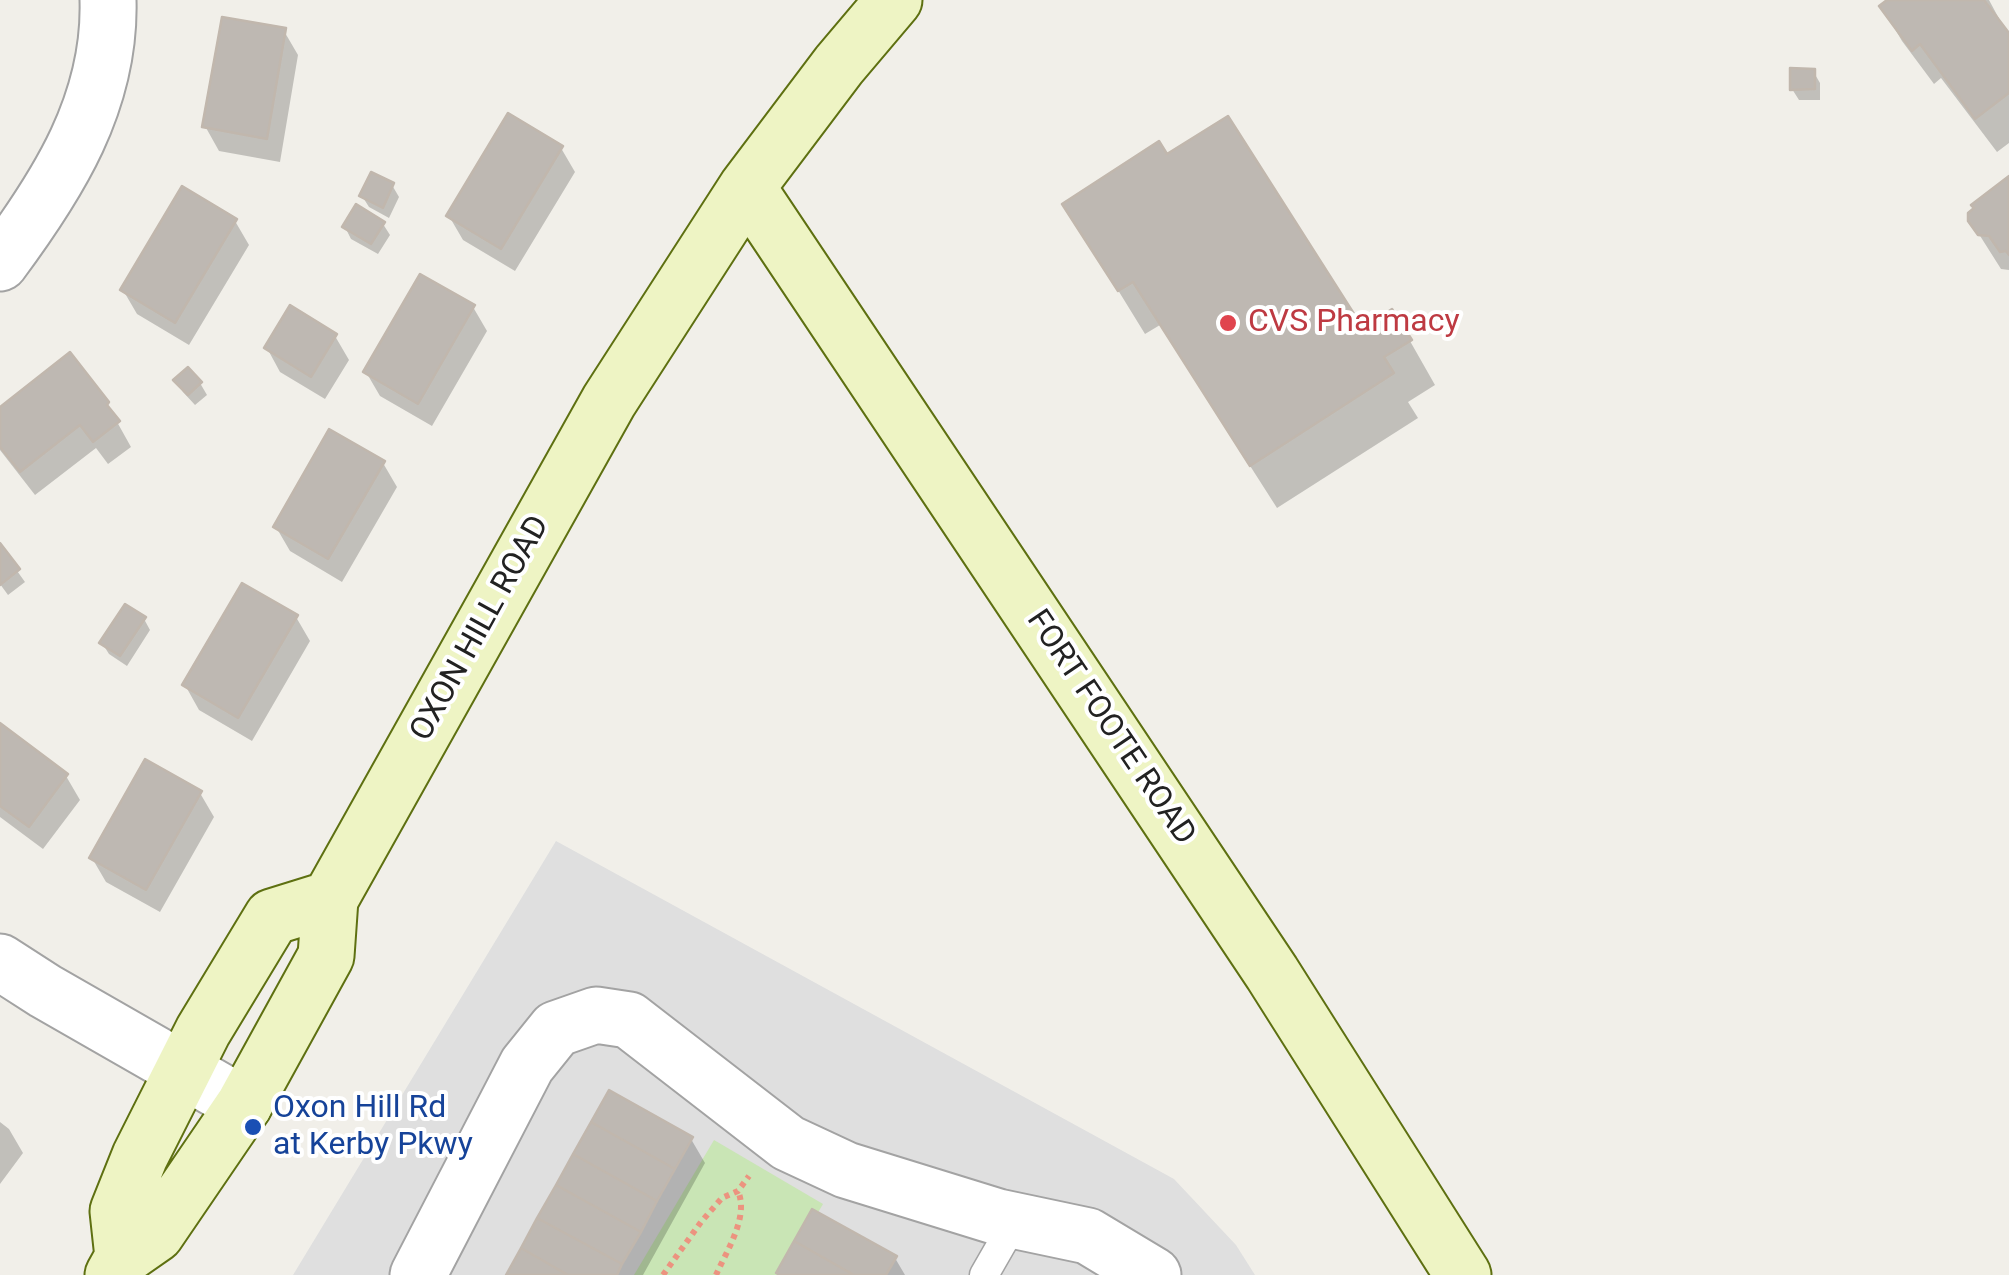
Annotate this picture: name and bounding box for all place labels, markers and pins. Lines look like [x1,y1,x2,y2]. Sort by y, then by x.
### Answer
place label: CVS Pharmacy [1248,304,1460,342]
marker: CVS Pharmacy [1217,312,1239,334]
place label: Oxon Hill Rd at Kerby Pkwy [273,1090,473,1165]
marker: Oxon Hill Rd at Kerby Pkwy [242,1116,264,1138]

